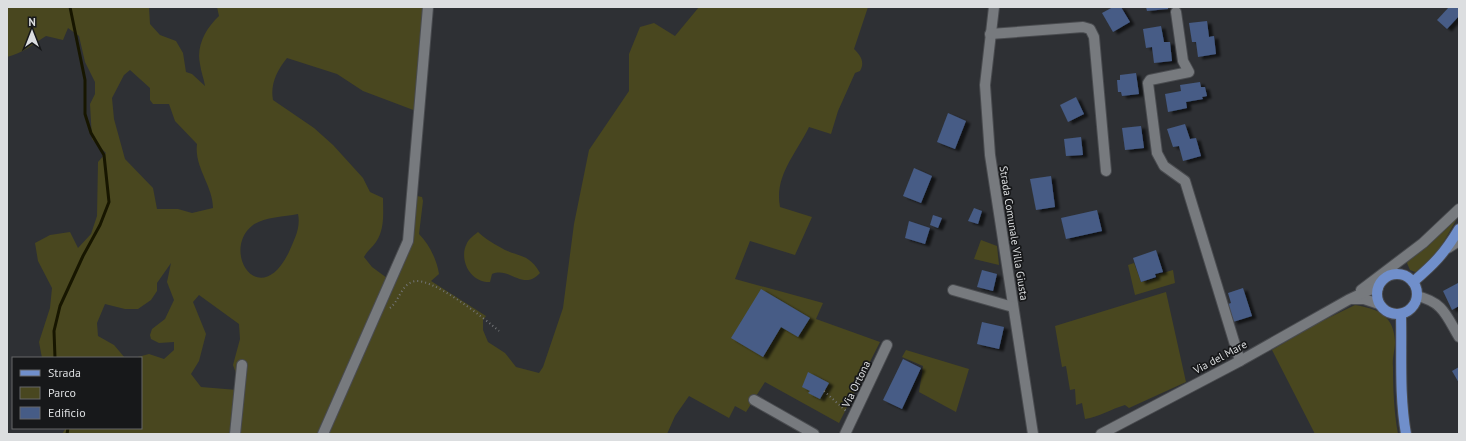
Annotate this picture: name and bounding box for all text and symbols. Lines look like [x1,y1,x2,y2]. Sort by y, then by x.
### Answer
north arrow [12,12,52,52]
text: N [28,15,36,29]
street label: Strada Comunale Villa Giusta [996,165,1032,301]
street label: Via del Mare [1190,337,1250,377]
legend [12,357,142,429]
street label: Via Ortona [838,358,873,411]
text: Strada [48,365,81,380]
text: Parco [48,385,76,400]
text: Edificio [48,405,86,420]

